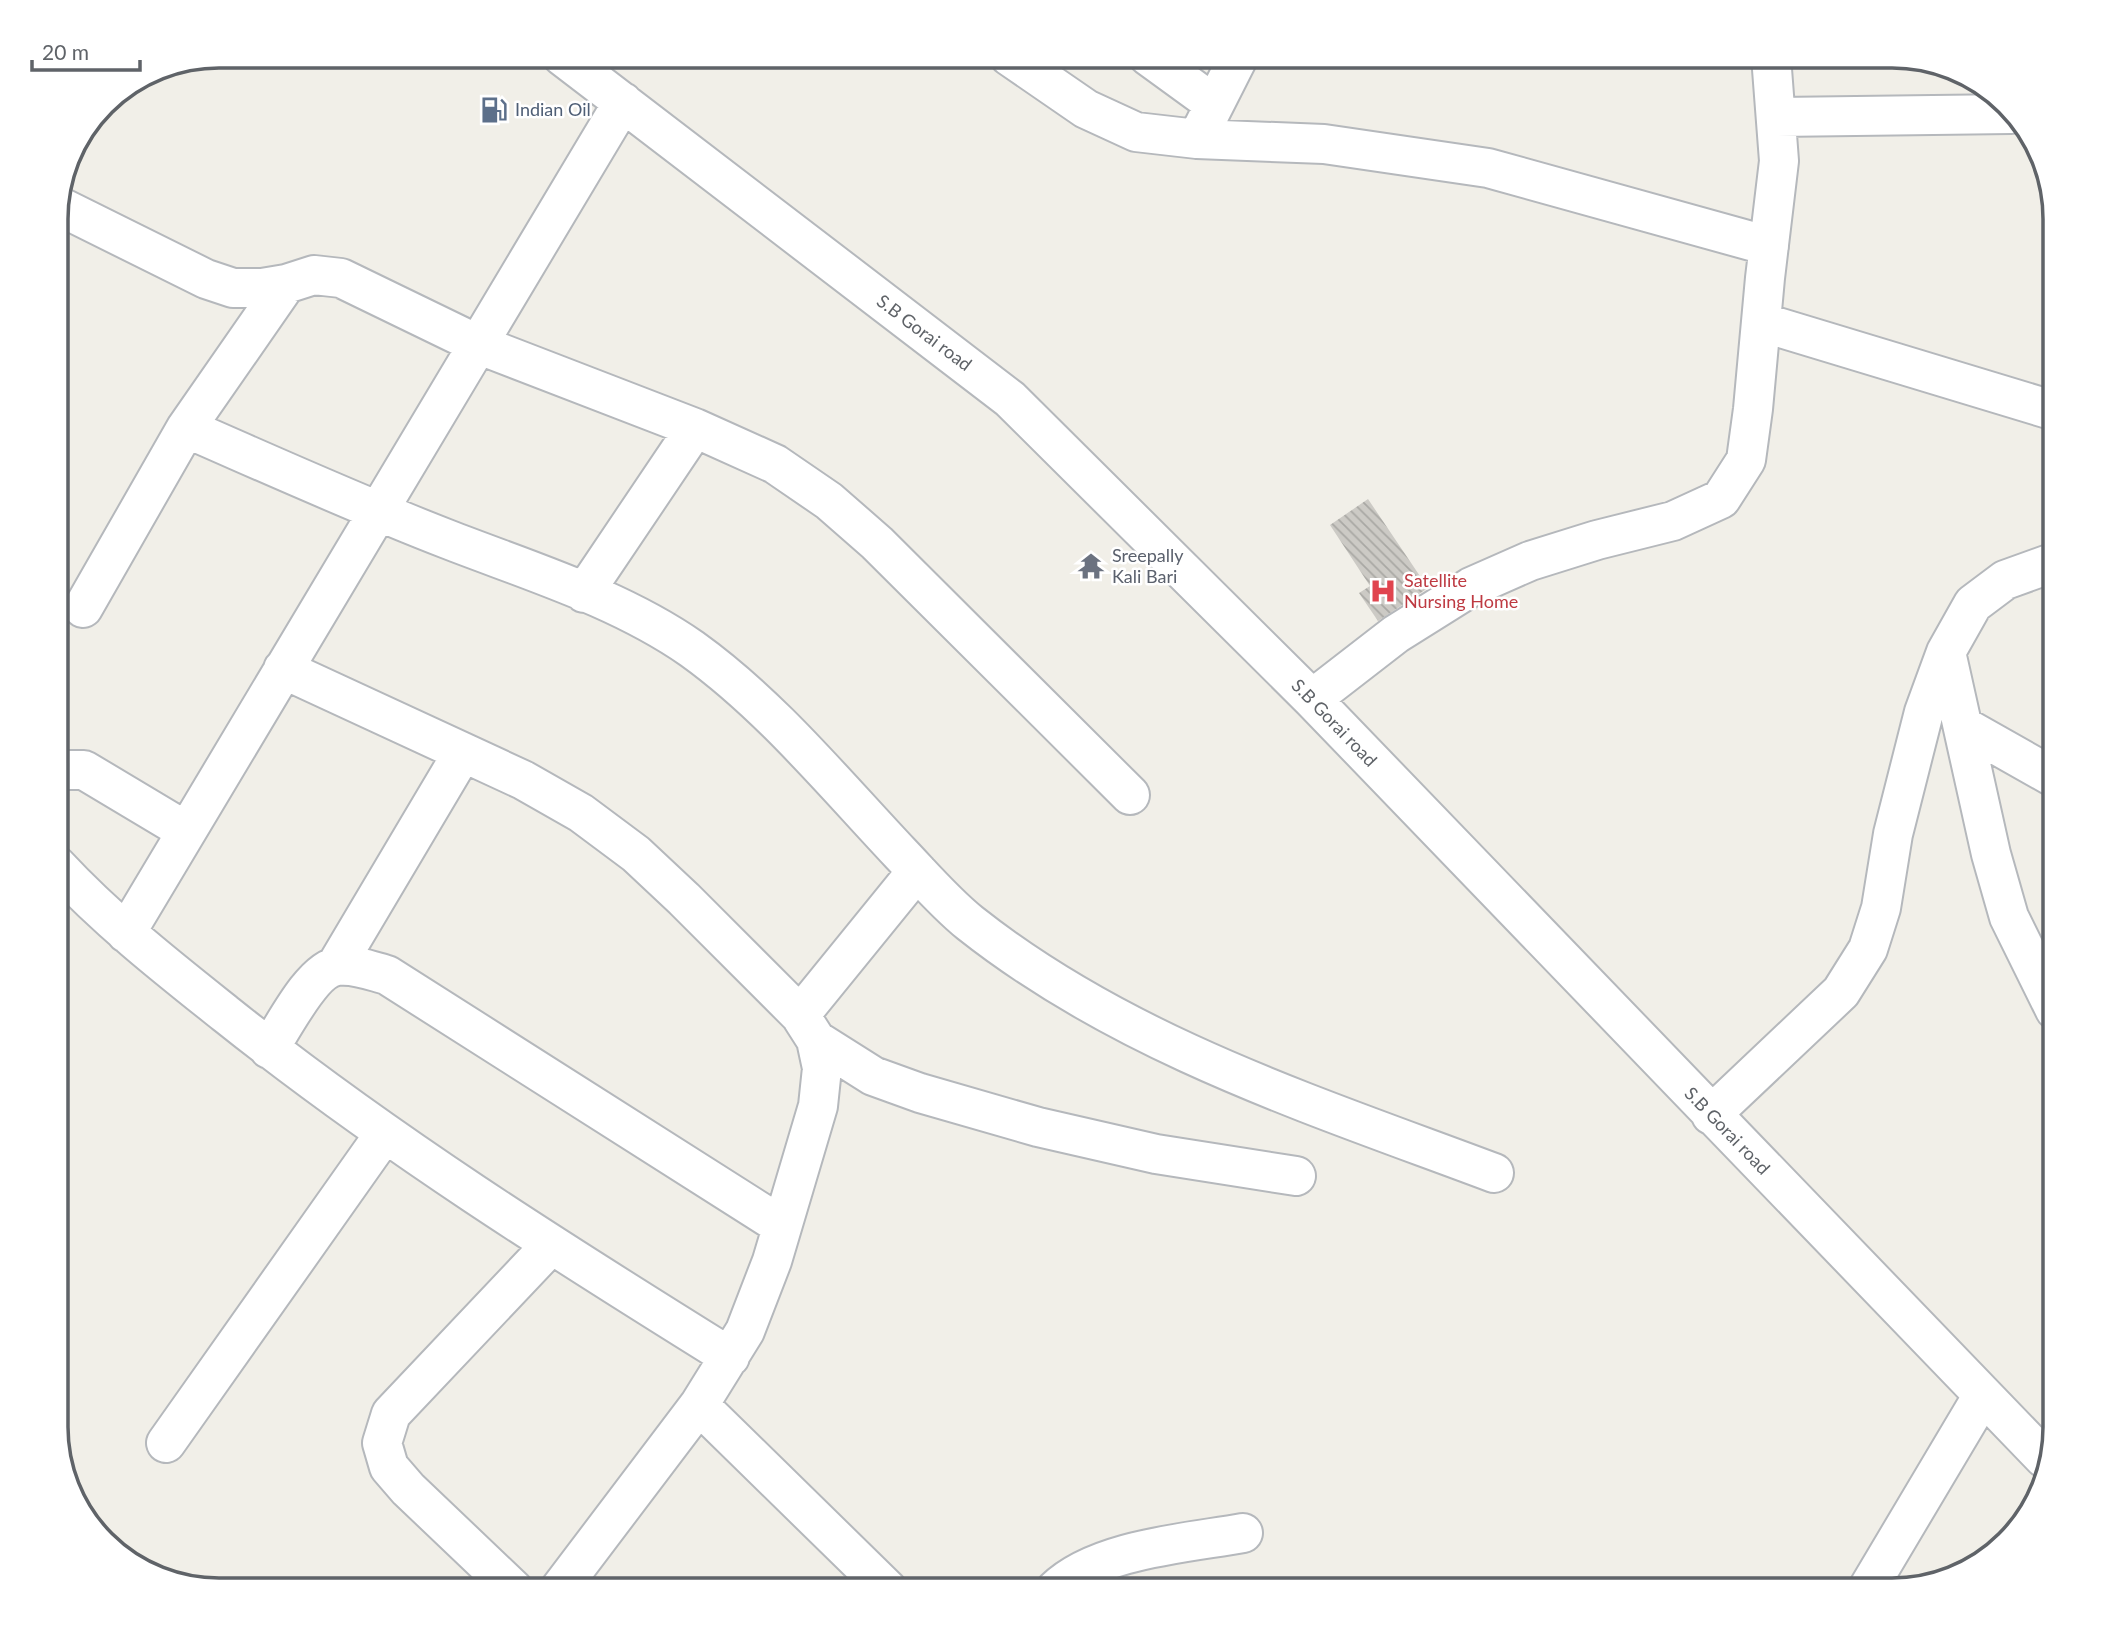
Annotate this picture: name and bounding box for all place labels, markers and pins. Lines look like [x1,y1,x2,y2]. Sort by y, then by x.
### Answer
fuel station icon: Indian Oil [479,95,509,125]
place label: Indian Oil [515,98,591,120]
place label: Sreepally Kali Bari [1112,544,1184,587]
temple icon: Sreepally Kali Bari [1076,551,1106,581]
place label: Satellite Nursing Home [1404,569,1518,612]
hospital icon: Satellite Nursing Home [1368,576,1398,606]

